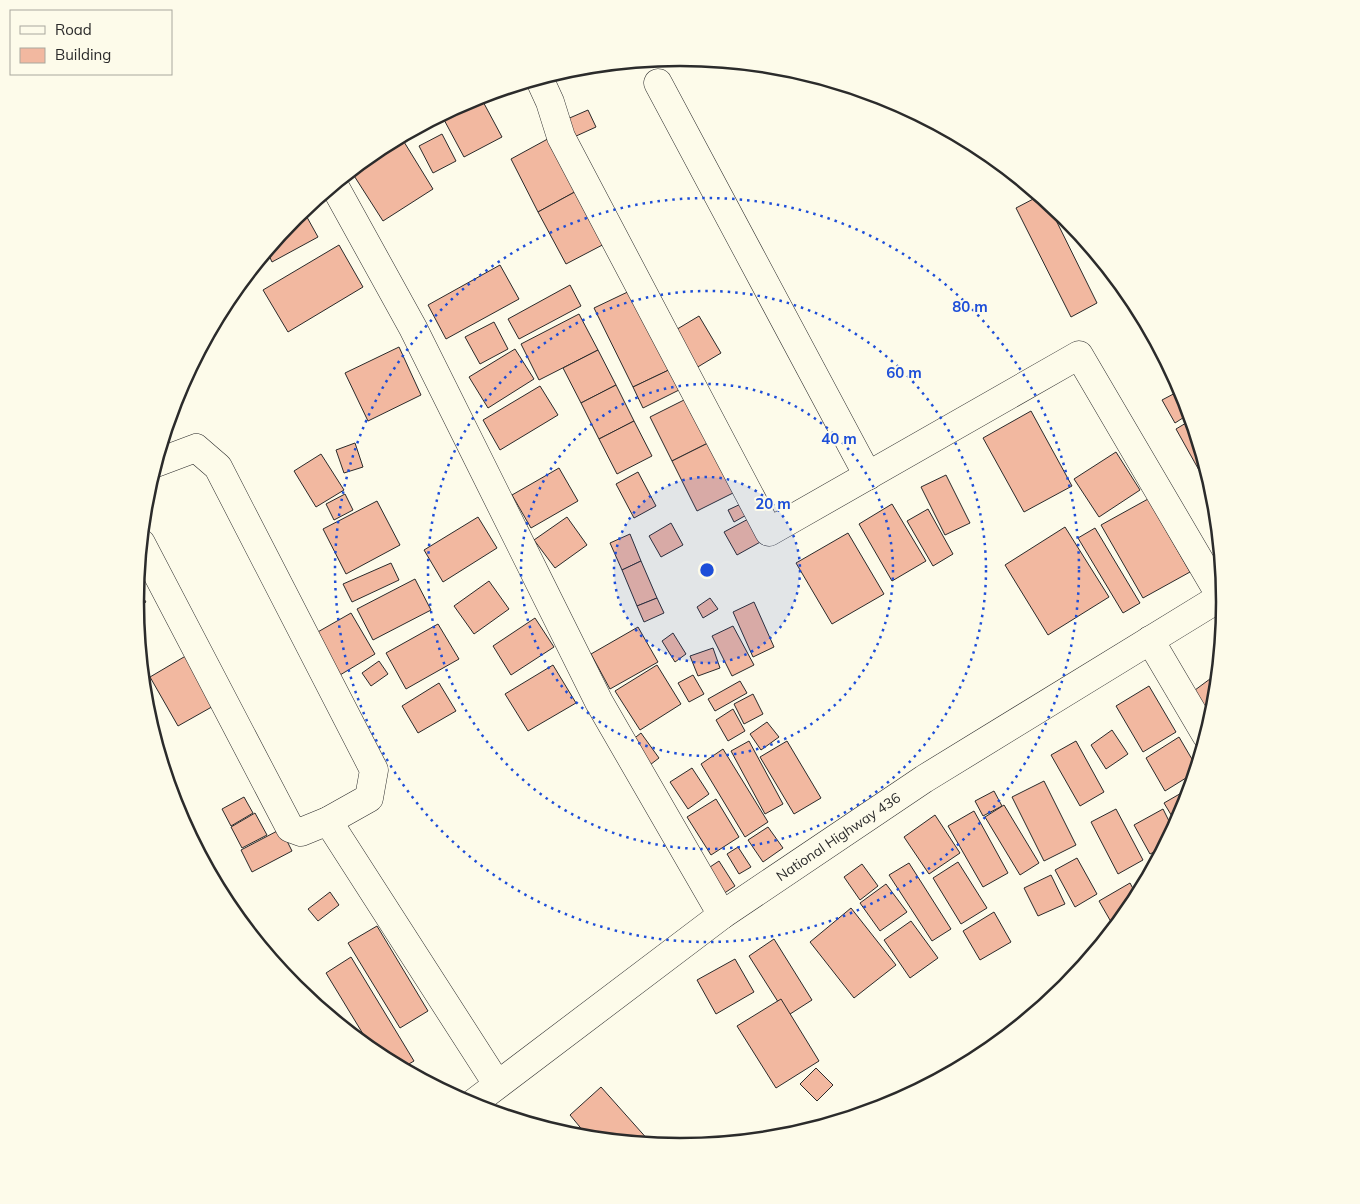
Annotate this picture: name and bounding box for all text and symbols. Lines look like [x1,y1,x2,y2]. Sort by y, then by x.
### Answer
legend [10,10,172,75]
text: Road [55,20,92,39]
text: Building [55,45,111,64]
text: 80 m [952,297,988,316]
text: 60 m [886,363,922,382]
text: 40 m [821,429,857,448]
text: 20 m [755,494,791,513]
centre of rings [698,561,716,579]
street label: National Highway 436 [773,788,904,885]

